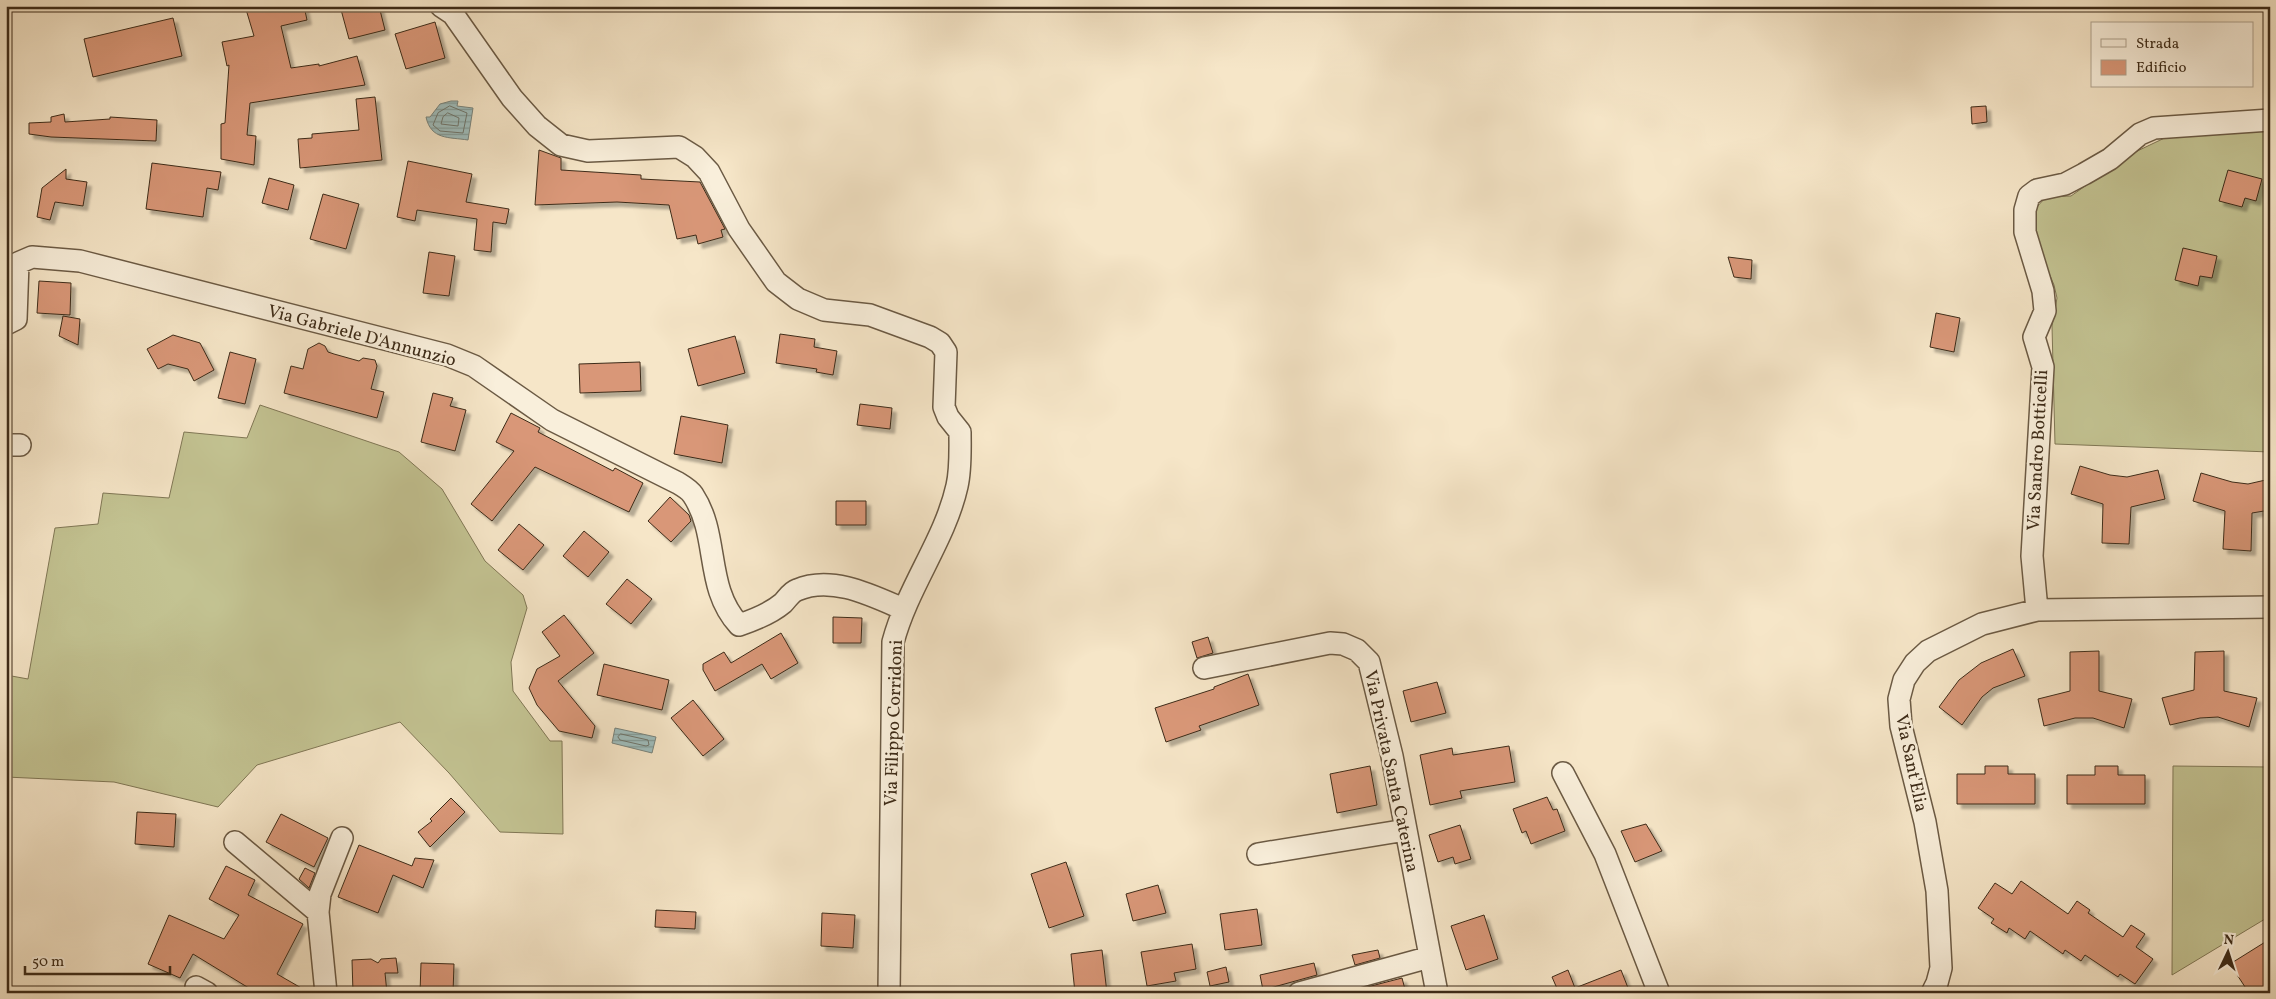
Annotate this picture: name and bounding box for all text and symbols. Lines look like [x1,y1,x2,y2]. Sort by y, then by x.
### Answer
legend [2091,22,2254,88]
text: Strada [2136,34,2179,55]
text: Edificio [2136,58,2187,79]
street label: Via Gabriele D'Annunzio [265,299,459,374]
street label: Via Sandro Botticelli [2022,369,2055,531]
street label: Via Filippo Corridoni [879,639,910,807]
street label: Via Privata Santa Caterina [1357,668,1424,875]
street label: Via Sant'Elia [1888,712,1933,815]
north arrow [2204,926,2254,976]
text: N [2223,931,2235,950]
scale bar [25,944,170,976]
text: 50 m [32,952,64,973]

